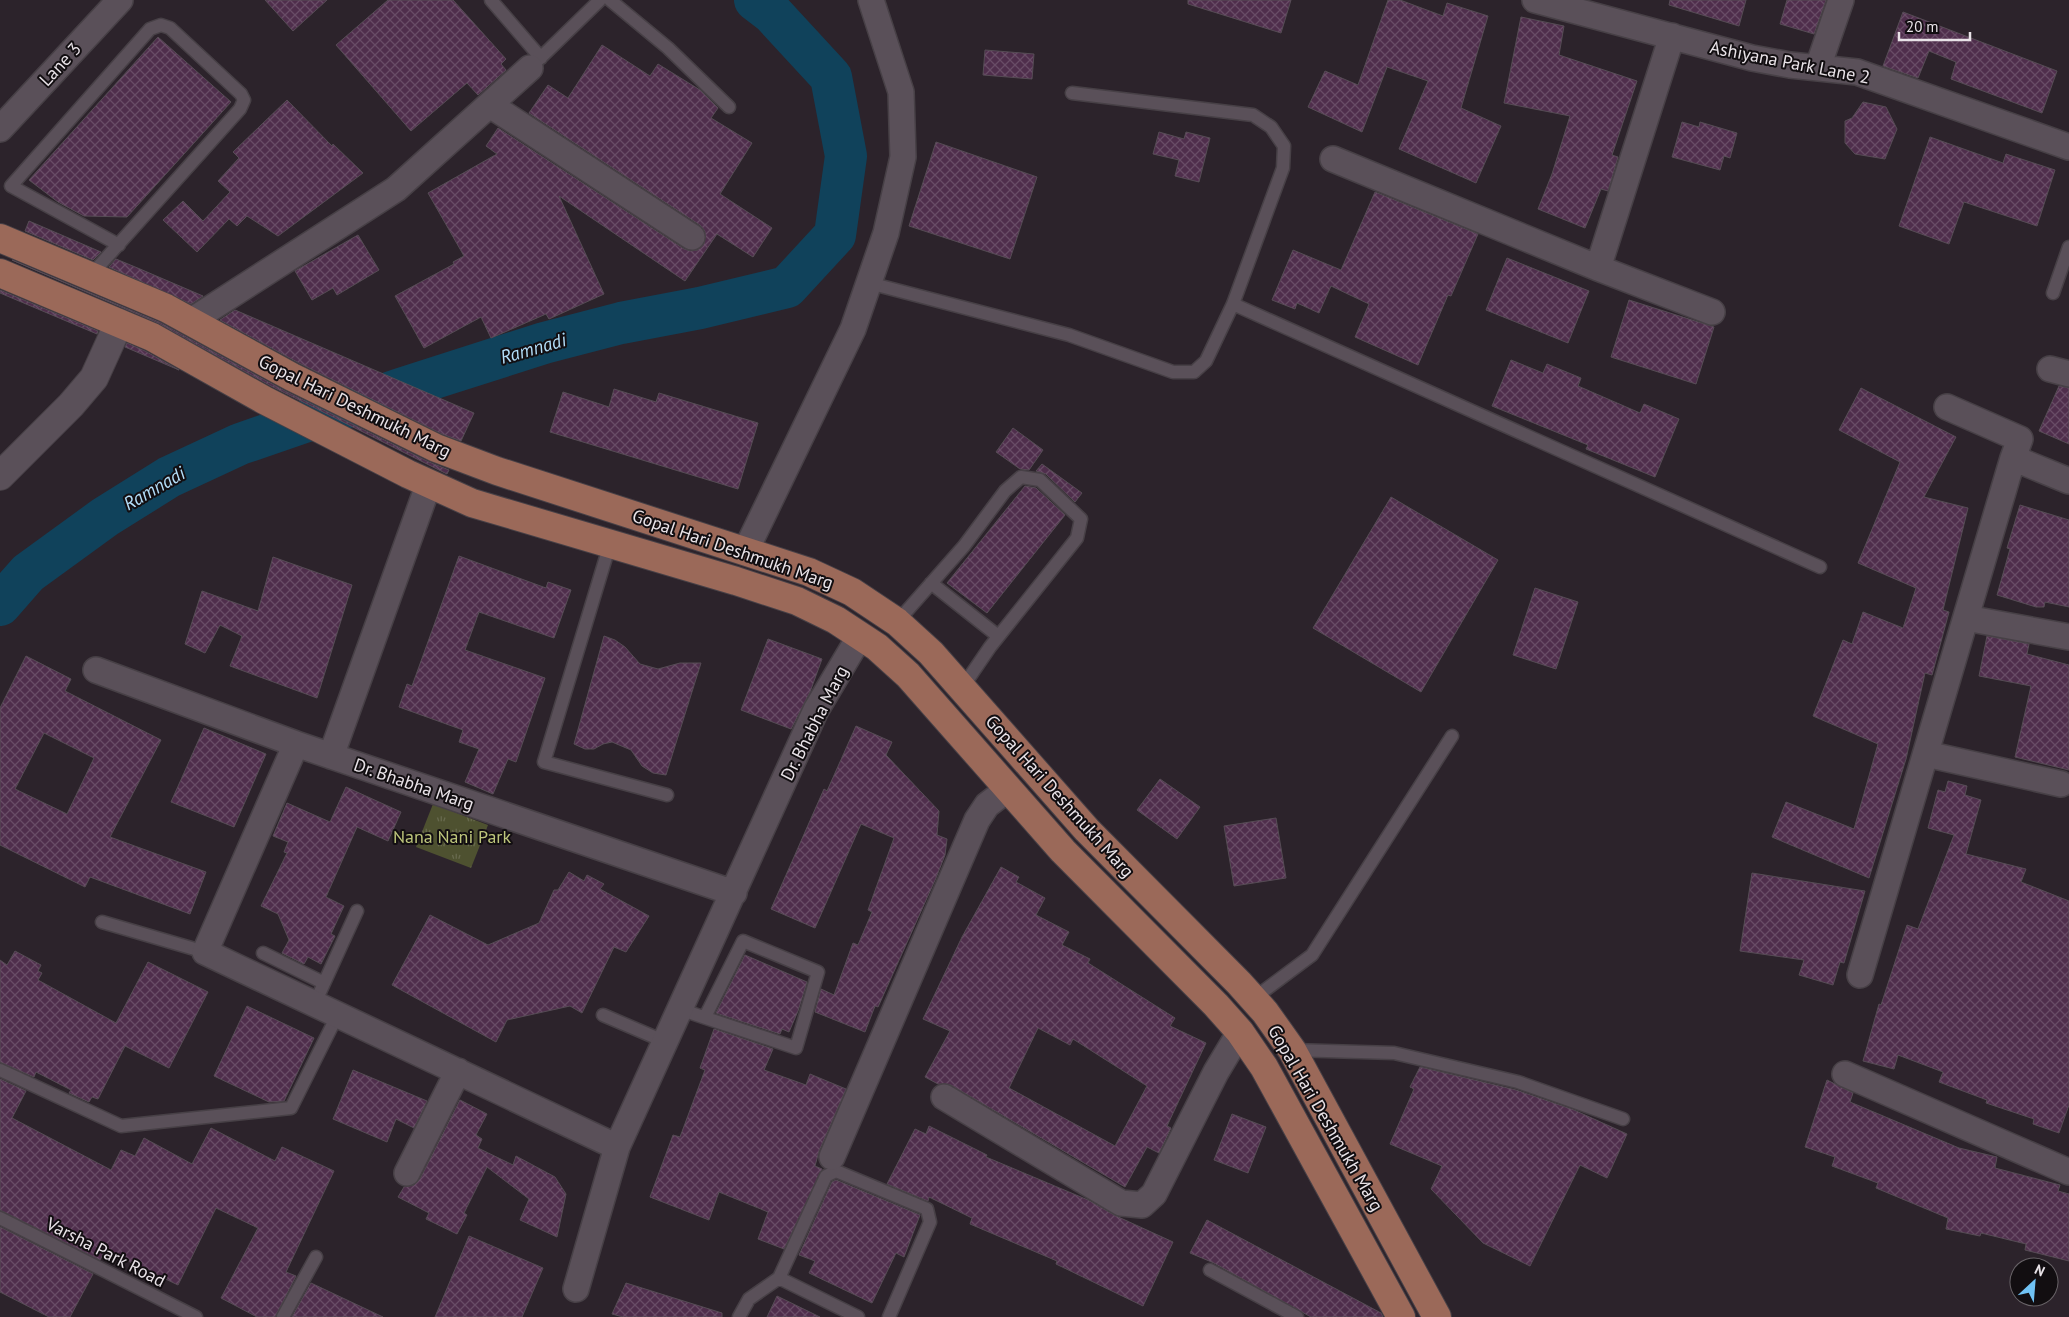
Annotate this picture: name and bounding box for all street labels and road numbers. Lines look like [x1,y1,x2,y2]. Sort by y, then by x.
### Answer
street label: Ashiyana Park Lane 2 [1708,35,1872,89]
street label: Lane 3 [34,37,86,91]
street label: Gopal Hari Deshmukh Marg [255,349,455,463]
street label: Gopal Hari Deshmukh Marg [629,504,837,594]
street label: Dr. Bhabha Marg [775,662,853,784]
street label: Gopal Hari Deshmukh Marg [981,710,1139,882]
street label: Dr. Bhabha Marg [351,753,477,815]
street label: Gopal Hari Deshmukh Marg [1263,1021,1389,1215]
street label: Varsha Park Road [42,1212,170,1292]

